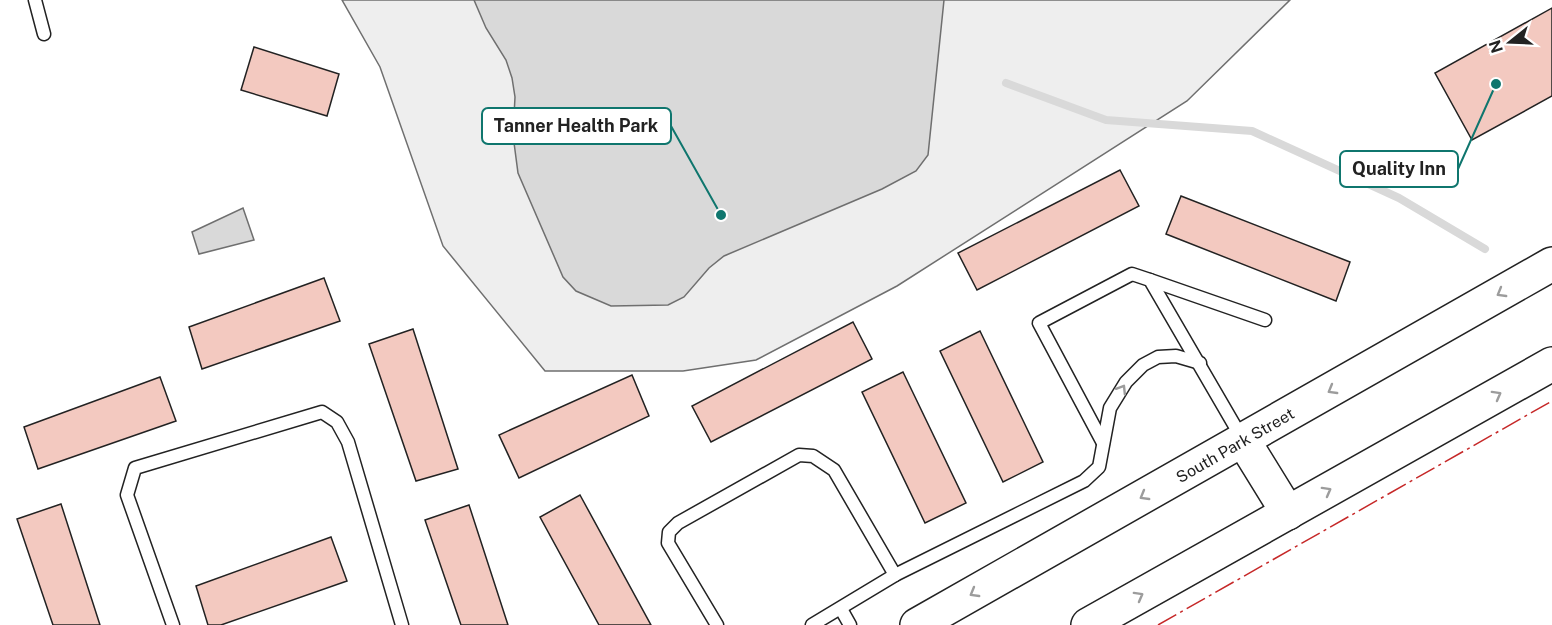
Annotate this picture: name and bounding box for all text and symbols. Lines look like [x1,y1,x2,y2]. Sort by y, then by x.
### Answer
north arrow [1480,12,1540,72]
text: N [1485,38,1507,55]
callout: Tanner Health Park [482,108,671,144]
text: Tanner Health Park [494,115,659,136]
callout: Quality Inn [1340,151,1458,187]
text: Quality Inn [1352,158,1446,179]
one-way arrow [1497,286,1507,297]
one-way arrow [1327,382,1338,394]
one-way arrow [1115,384,1126,395]
one-way arrow [1491,391,1501,402]
street label: South Park Street [1173,404,1298,487]
one-way arrow [1321,487,1331,498]
one-way arrow [1140,489,1150,501]
one-way arrow [970,585,980,597]
one-way arrow [1132,592,1143,604]

